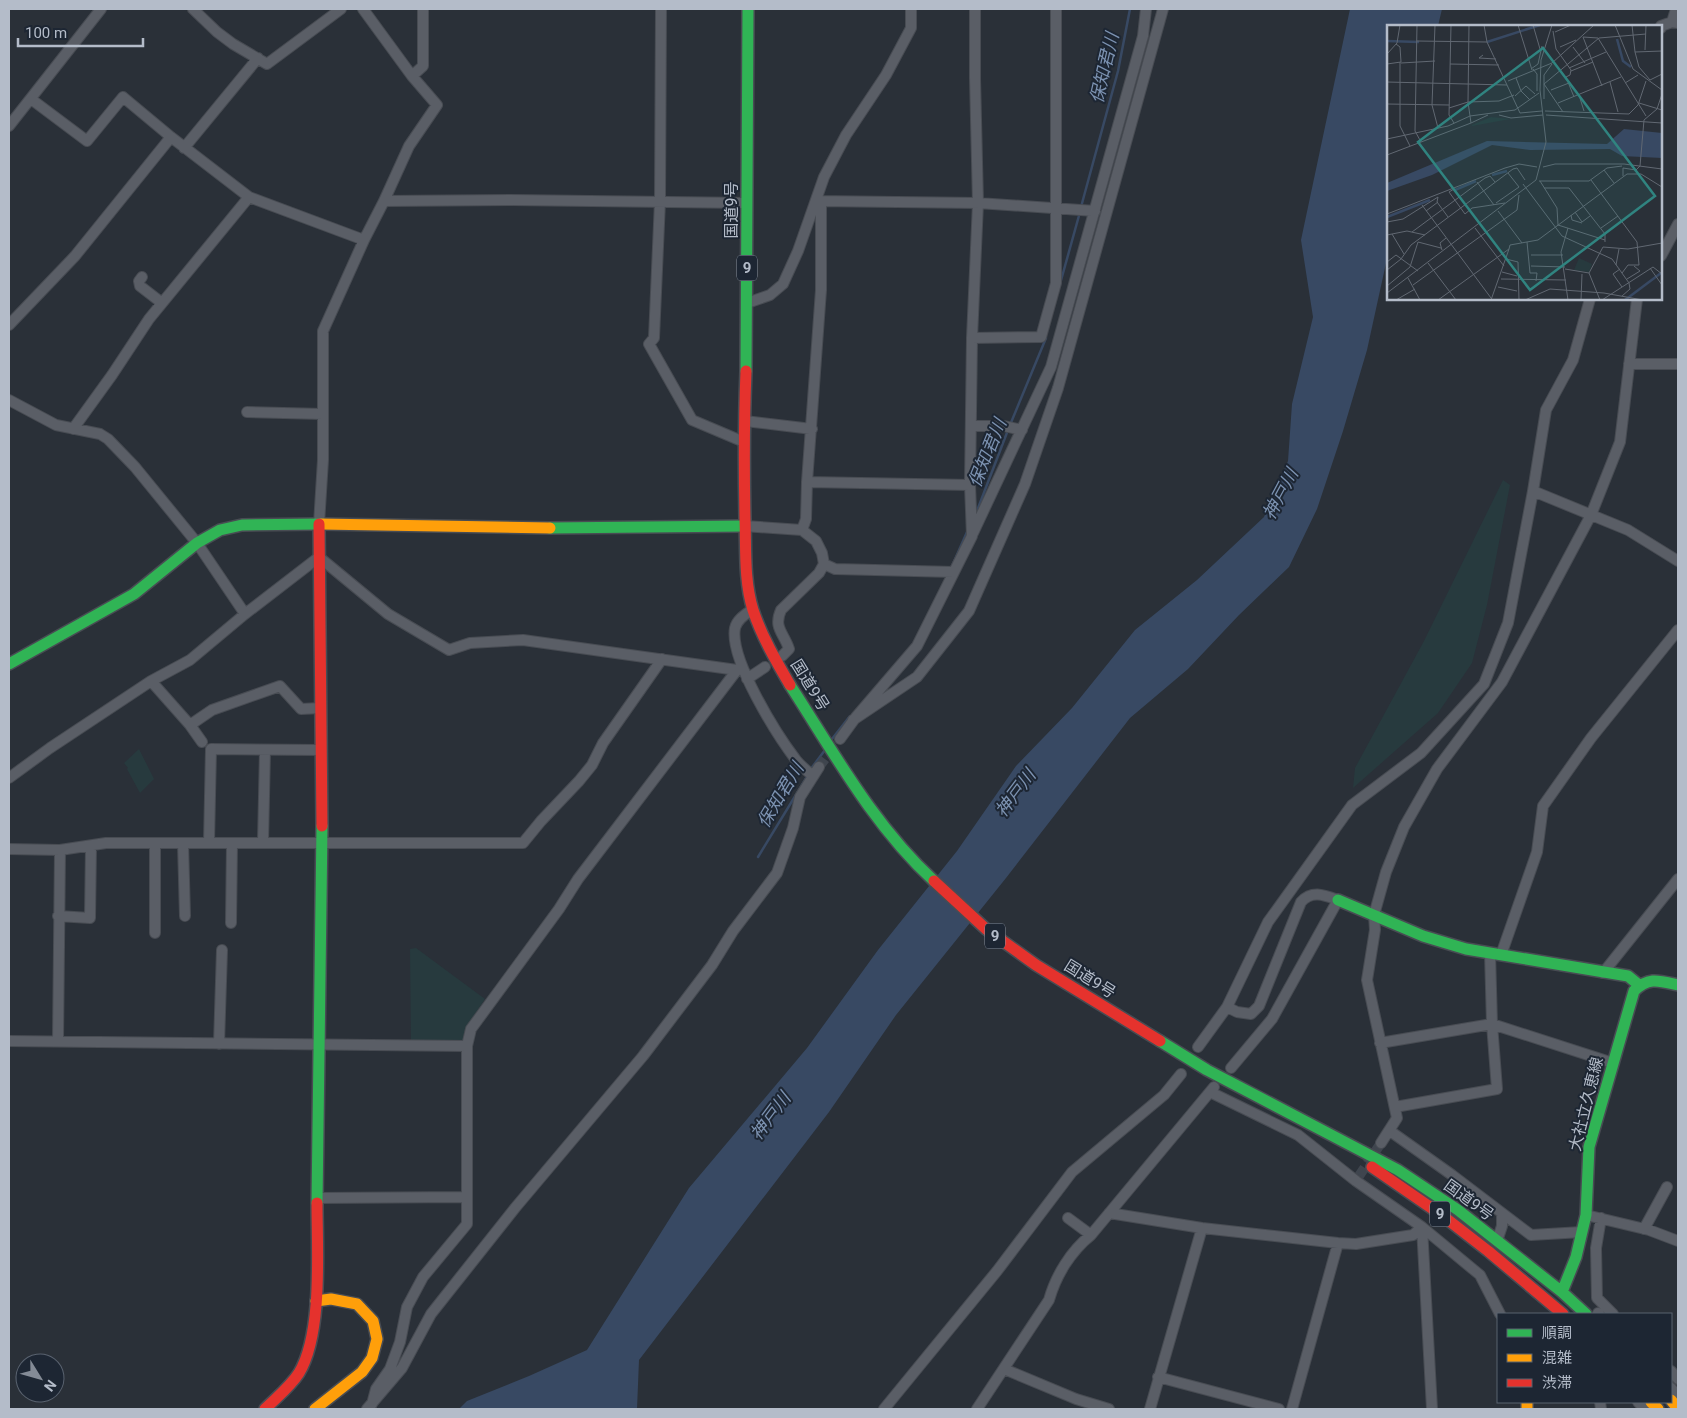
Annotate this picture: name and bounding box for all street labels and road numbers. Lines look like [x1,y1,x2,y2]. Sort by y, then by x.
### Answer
street label: 国道9号 [722,182,741,239]
road number: 9 [737,256,757,280]
street label: 国道9号 [787,656,833,714]
road number: 9 [985,924,1005,948]
street label: 国道9号 [1061,956,1119,1002]
street label: 大社立久恵線 [1565,1055,1607,1153]
street label: 国道9号 [1440,1175,1498,1225]
road number: 9 [1430,1202,1450,1226]

